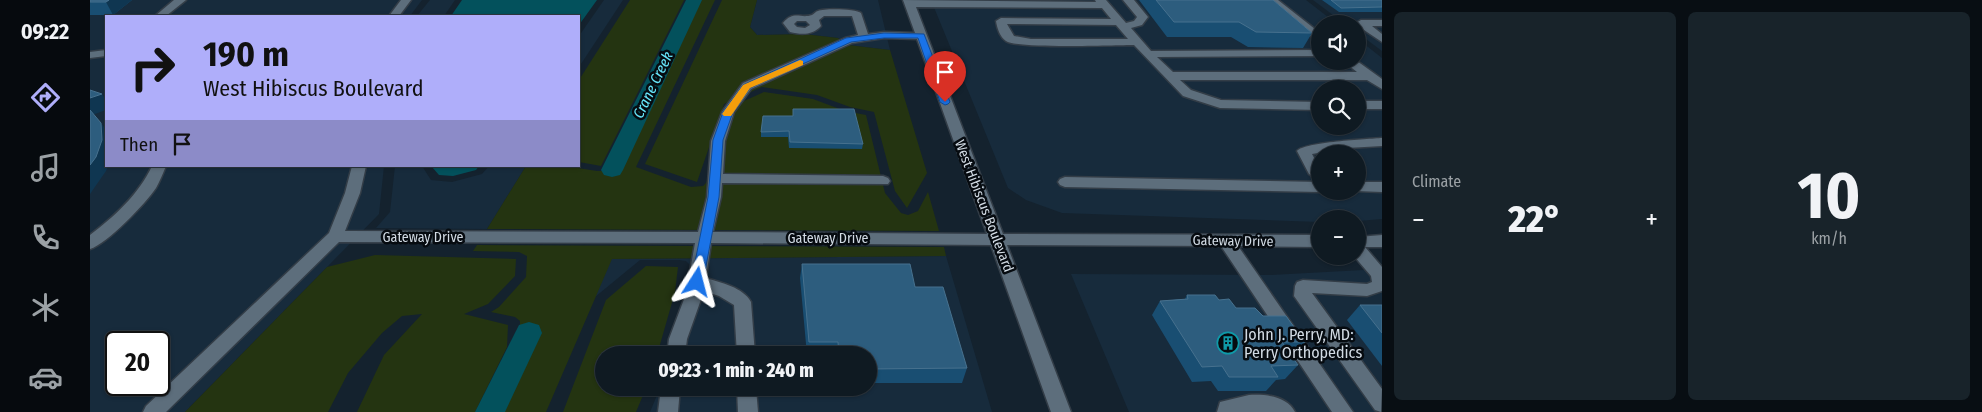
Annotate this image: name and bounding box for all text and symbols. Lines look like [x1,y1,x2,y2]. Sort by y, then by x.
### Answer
map controls [1311,15,1366,265]
button: sound [1311,15,1366,70]
text: 09:22 [21,18,69,45]
text: 190 m [203,33,289,75]
icon: right [120,35,185,100]
water label: Crane Creek [629,48,677,121]
pin [924,51,966,102]
icon: arrive [931,58,959,86]
text: West Hibiscus Boulevard [203,75,423,102]
icon: directions [28,80,63,115]
button: search [1311,80,1366,135]
icon: arrive [168,130,196,158]
text: Then [120,133,158,156]
street label: West Hibiscus Boulevard [951,137,1017,275]
button: + [1311,145,1366,200]
icon: music [28,150,63,185]
text: 10 [1798,157,1861,235]
text: Climate [1412,172,1461,191]
text: 22° [1508,196,1562,242]
text: − [1412,203,1425,236]
text: + [1645,203,1658,236]
button: − [1311,210,1366,265]
icon: phone [28,220,63,255]
street label: Gateway Drive [383,229,464,246]
text: km/h [1811,229,1847,248]
street label: Gateway Drive [788,230,869,247]
street label: Gateway Drive [1192,232,1274,250]
position arrow [670,255,722,307]
icon: climate [28,290,63,325]
place label: John J. Perry, MD: Perry Orthopedics [1244,325,1362,362]
speed limit sign: 20 [105,331,170,396]
building icon: John J. Perry, MD: Perry Orthopedics [1216,331,1240,355]
text: 09:23 · 1 min · 240 m [658,359,814,382]
icon: car [28,360,63,395]

